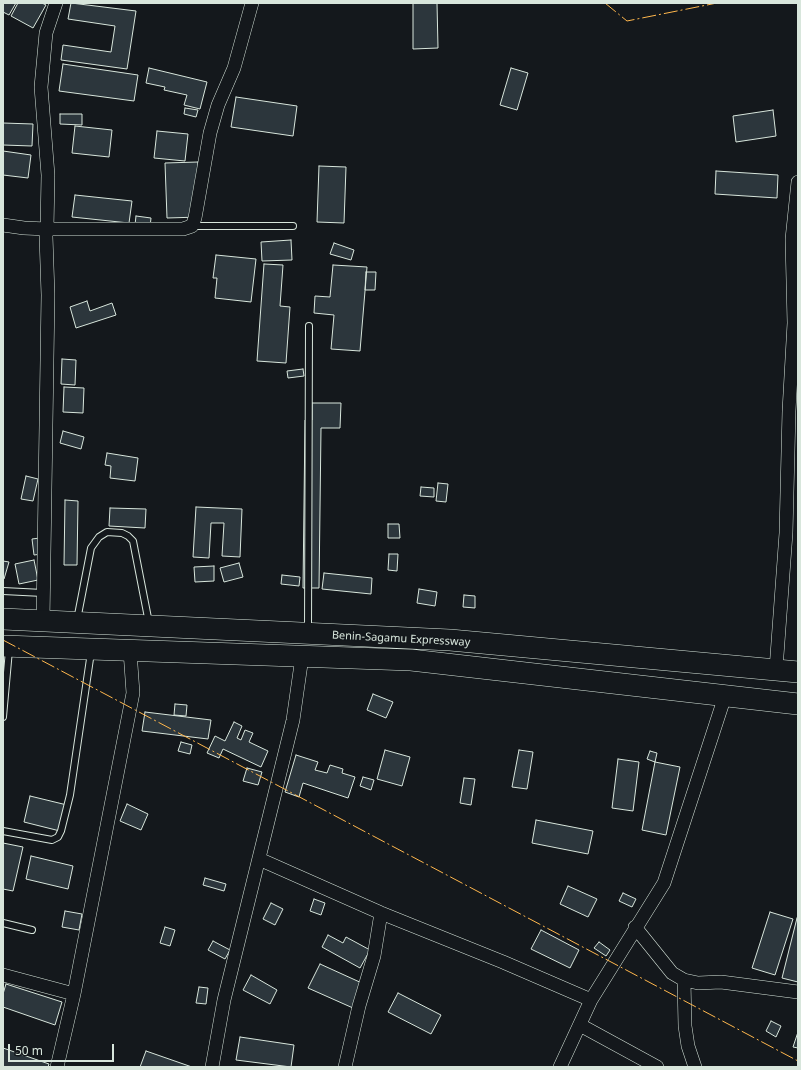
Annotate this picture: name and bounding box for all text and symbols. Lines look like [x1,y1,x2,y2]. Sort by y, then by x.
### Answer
street label: Benin-Sagamu Expressway [331,629,471,649]
scale bar [10,1036,116,1062]
text: 50 m [15,1042,43,1059]

